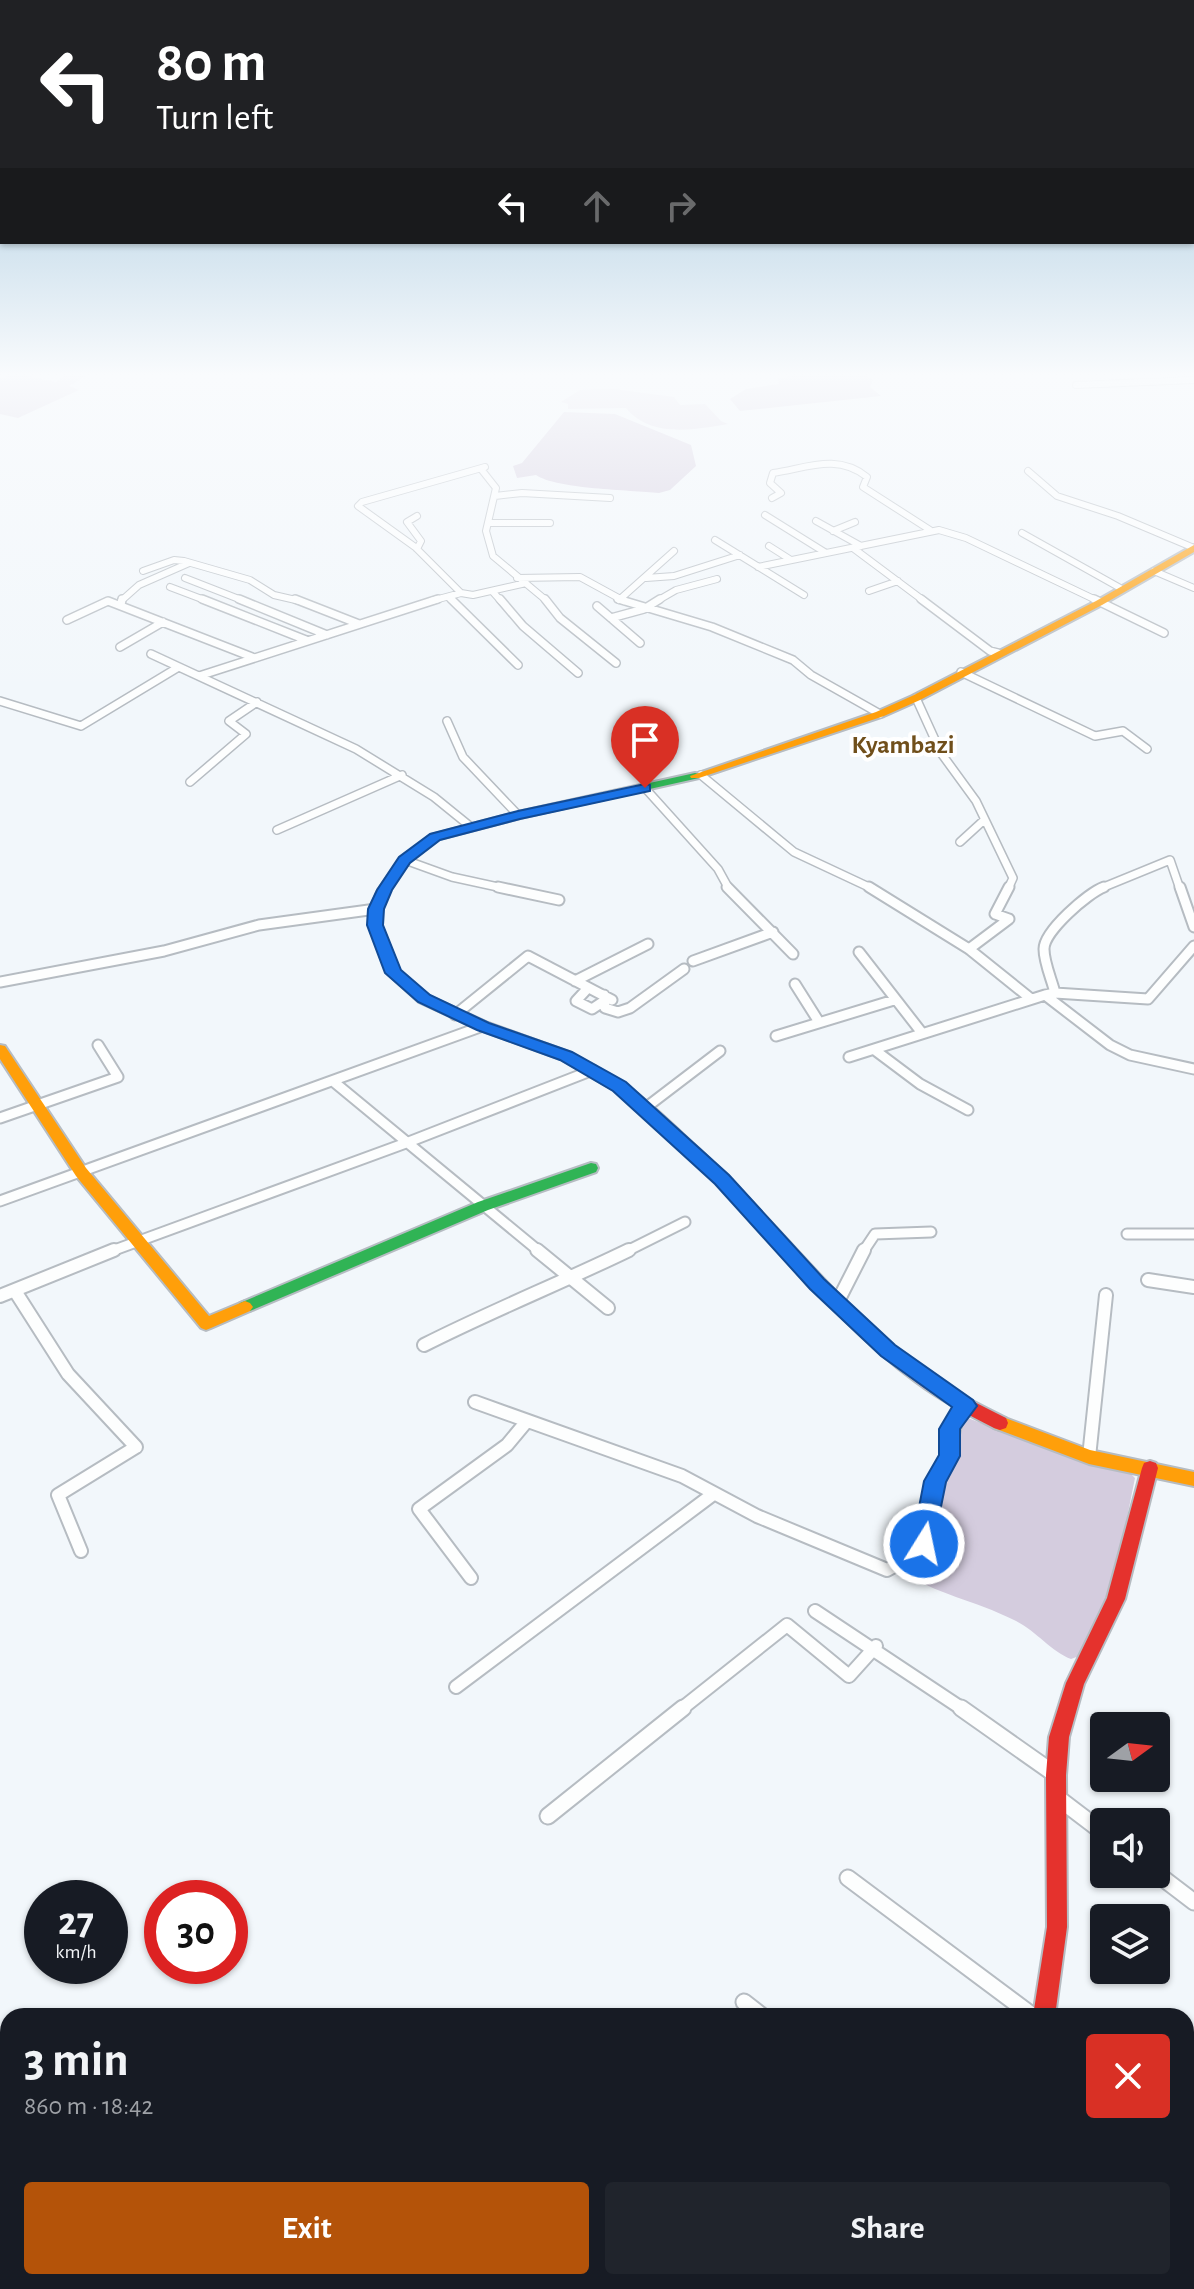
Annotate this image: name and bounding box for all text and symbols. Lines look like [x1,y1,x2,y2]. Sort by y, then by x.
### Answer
icon: left [24,32,128,136]
text: 80 m [156,35,266,91]
text: Turn left [156,100,273,136]
icon: left [491,184,535,228]
icon: ahead [575,184,619,228]
icon: right [659,184,703,228]
pin [611,706,679,788]
icon: arrive [623,718,667,762]
district label: Kyambazi [852,732,955,758]
position arrow [882,1502,966,1586]
north arrow [1090,1712,1170,1792]
map controls [1090,1712,1170,1984]
button: sound [1090,1808,1170,1888]
speed limit sign: 30 [144,1880,248,1984]
text: 27 [58,1902,94,1942]
button: layers [1090,1904,1170,1984]
text: km/h [55,1942,97,1962]
button: close [1086,2034,1170,2118]
text: 3 min [24,2037,129,2085]
text: 860 m · 18:42 [24,2093,153,2119]
button: Exit [24,2182,589,2274]
button: Share [605,2182,1170,2274]

